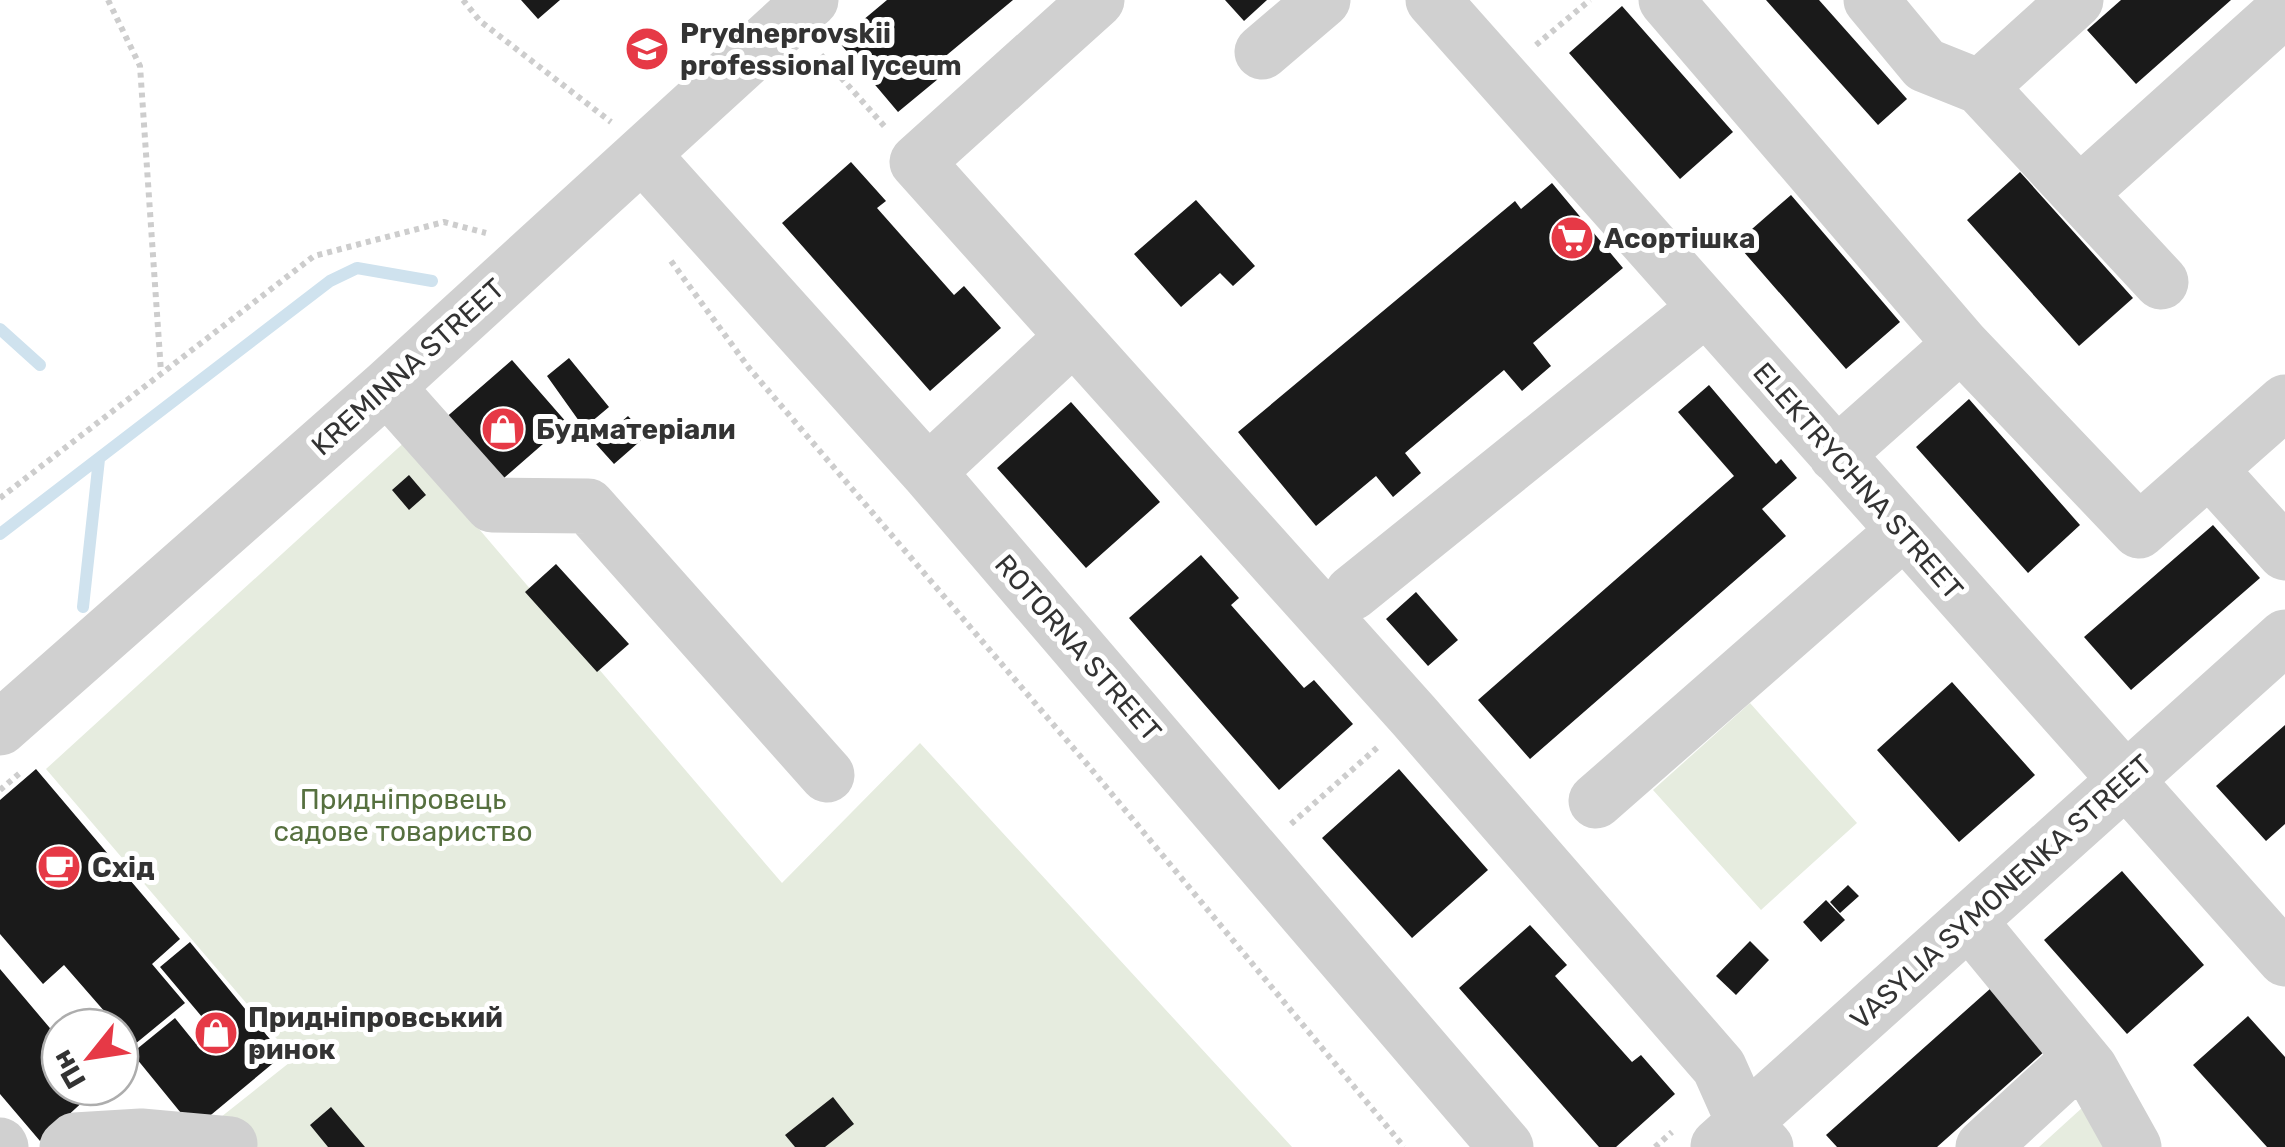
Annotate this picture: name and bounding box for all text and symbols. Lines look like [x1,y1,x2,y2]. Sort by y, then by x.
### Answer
place label: Prydneprovskii professional lyceum [680,17,962,82]
school or university icon: Prydneprovskii professional lyceum [624,26,670,72]
supermarket icon: Асортішка [1549,215,1595,261]
place label: Асортішка [1604,222,1755,255]
street label: KREMINNA STREET [305,272,511,462]
street label: ELEKTRYCHNA STREET [1746,356,1970,606]
shop icon: Будматеріали [480,406,526,452]
place label: Будматеріали [536,413,736,446]
street label: ROTORNA STREET [988,548,1168,748]
street label: VASYLIA SYMONENKA STREET [1844,748,2158,1036]
park label: Придніпровець садове товариство [274,783,532,848]
cafe icon: Схід [36,844,82,890]
place label: Схід [92,851,155,884]
place label: Придніпровський ринок [248,1001,503,1066]
north arrow [40,1007,140,1107]
shop icon: Придніпровський ринок [193,1010,239,1056]
text: Пн [45,1044,93,1094]

